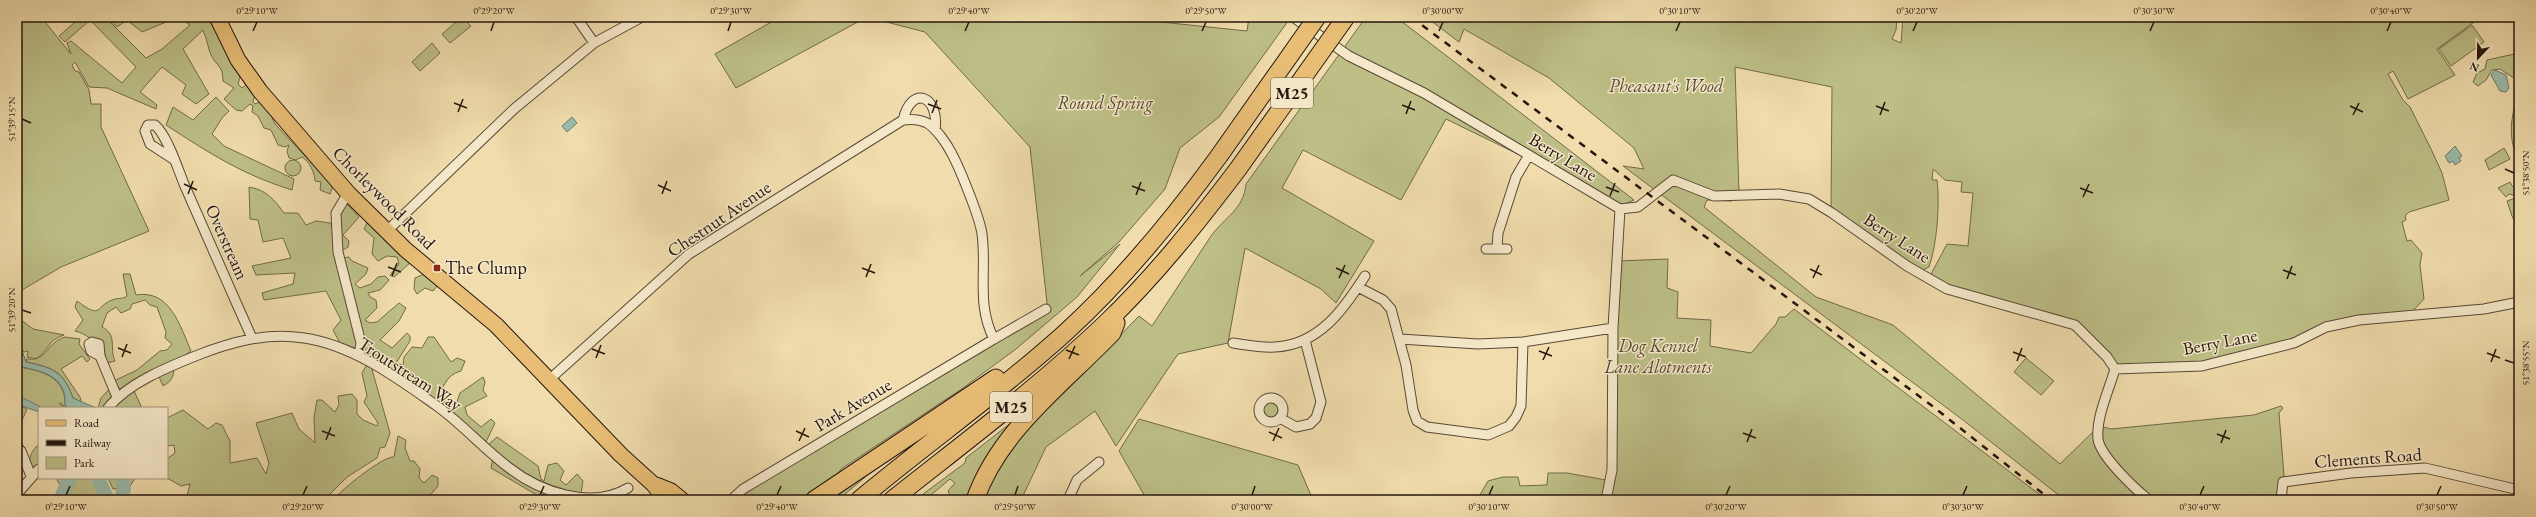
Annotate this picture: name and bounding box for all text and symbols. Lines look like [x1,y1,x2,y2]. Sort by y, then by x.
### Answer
text: 0°29'10"W [236,4,279,17]
text: 0°29'20"W [473,4,516,17]
text: 0°29'30"W [710,4,753,17]
text: 0°29'40"W [948,4,991,17]
text: 0°29'50"W [1185,4,1228,17]
text: 0°30'00"W [1422,4,1465,17]
text: 0°30'10"W [1659,4,1702,17]
text: 0°30'20"W [1896,4,1939,17]
text: 0°30'30"W [2133,4,2176,17]
text: 0°30'40"W [2370,4,2413,17]
north arrow [2458,38,2498,78]
text: N [2467,59,2481,75]
park label: Pheasant's Wood [1609,74,1724,97]
road number: M25 [1271,78,1313,108]
park label: Round Spring [1057,91,1153,115]
text: 51°39'15"N [5,96,18,141]
street label: Berry Lane [1525,127,1601,186]
street label: Chorleywood Road [328,141,441,255]
text: 51°38'50"N [2519,150,2532,195]
street label: Chestnut Avenue [662,175,775,262]
street label: Overstream [201,201,254,283]
street label: Berry Lane [1859,207,1935,268]
place label: The Clump [445,256,527,279]
marker: The Clump [432,263,442,273]
text: 51°39'20"N [5,287,18,332]
street label: Berry Lane [2181,323,2259,360]
street label: Troutstream Way [354,331,467,416]
park label: Dog Kennel Lane Alotments [1603,334,1713,378]
text: 51°38'55"N [2519,340,2532,385]
street label: Park Avenue [810,373,895,437]
road number: M25 [990,392,1032,422]
legend [38,407,168,479]
text: Road [74,415,100,431]
text: Railway [74,435,112,451]
street label: Clements Road [2314,442,2423,473]
text: Park [74,455,95,471]
text: 0°29'10"W [45,500,88,513]
text: 0°29'20"W [282,500,325,513]
text: 0°29'30"W [519,500,562,513]
text: 0°29'40"W [756,500,799,513]
text: 0°29'50"W [994,500,1037,513]
text: 0°30'00"W [1231,500,1274,513]
text: 0°30'10"W [1468,500,1511,513]
text: 0°30'20"W [1705,500,1748,513]
text: 0°30'30"W [1942,500,1985,513]
text: 0°30'40"W [2179,500,2222,513]
text: 0°30'50"W [2416,500,2459,513]

